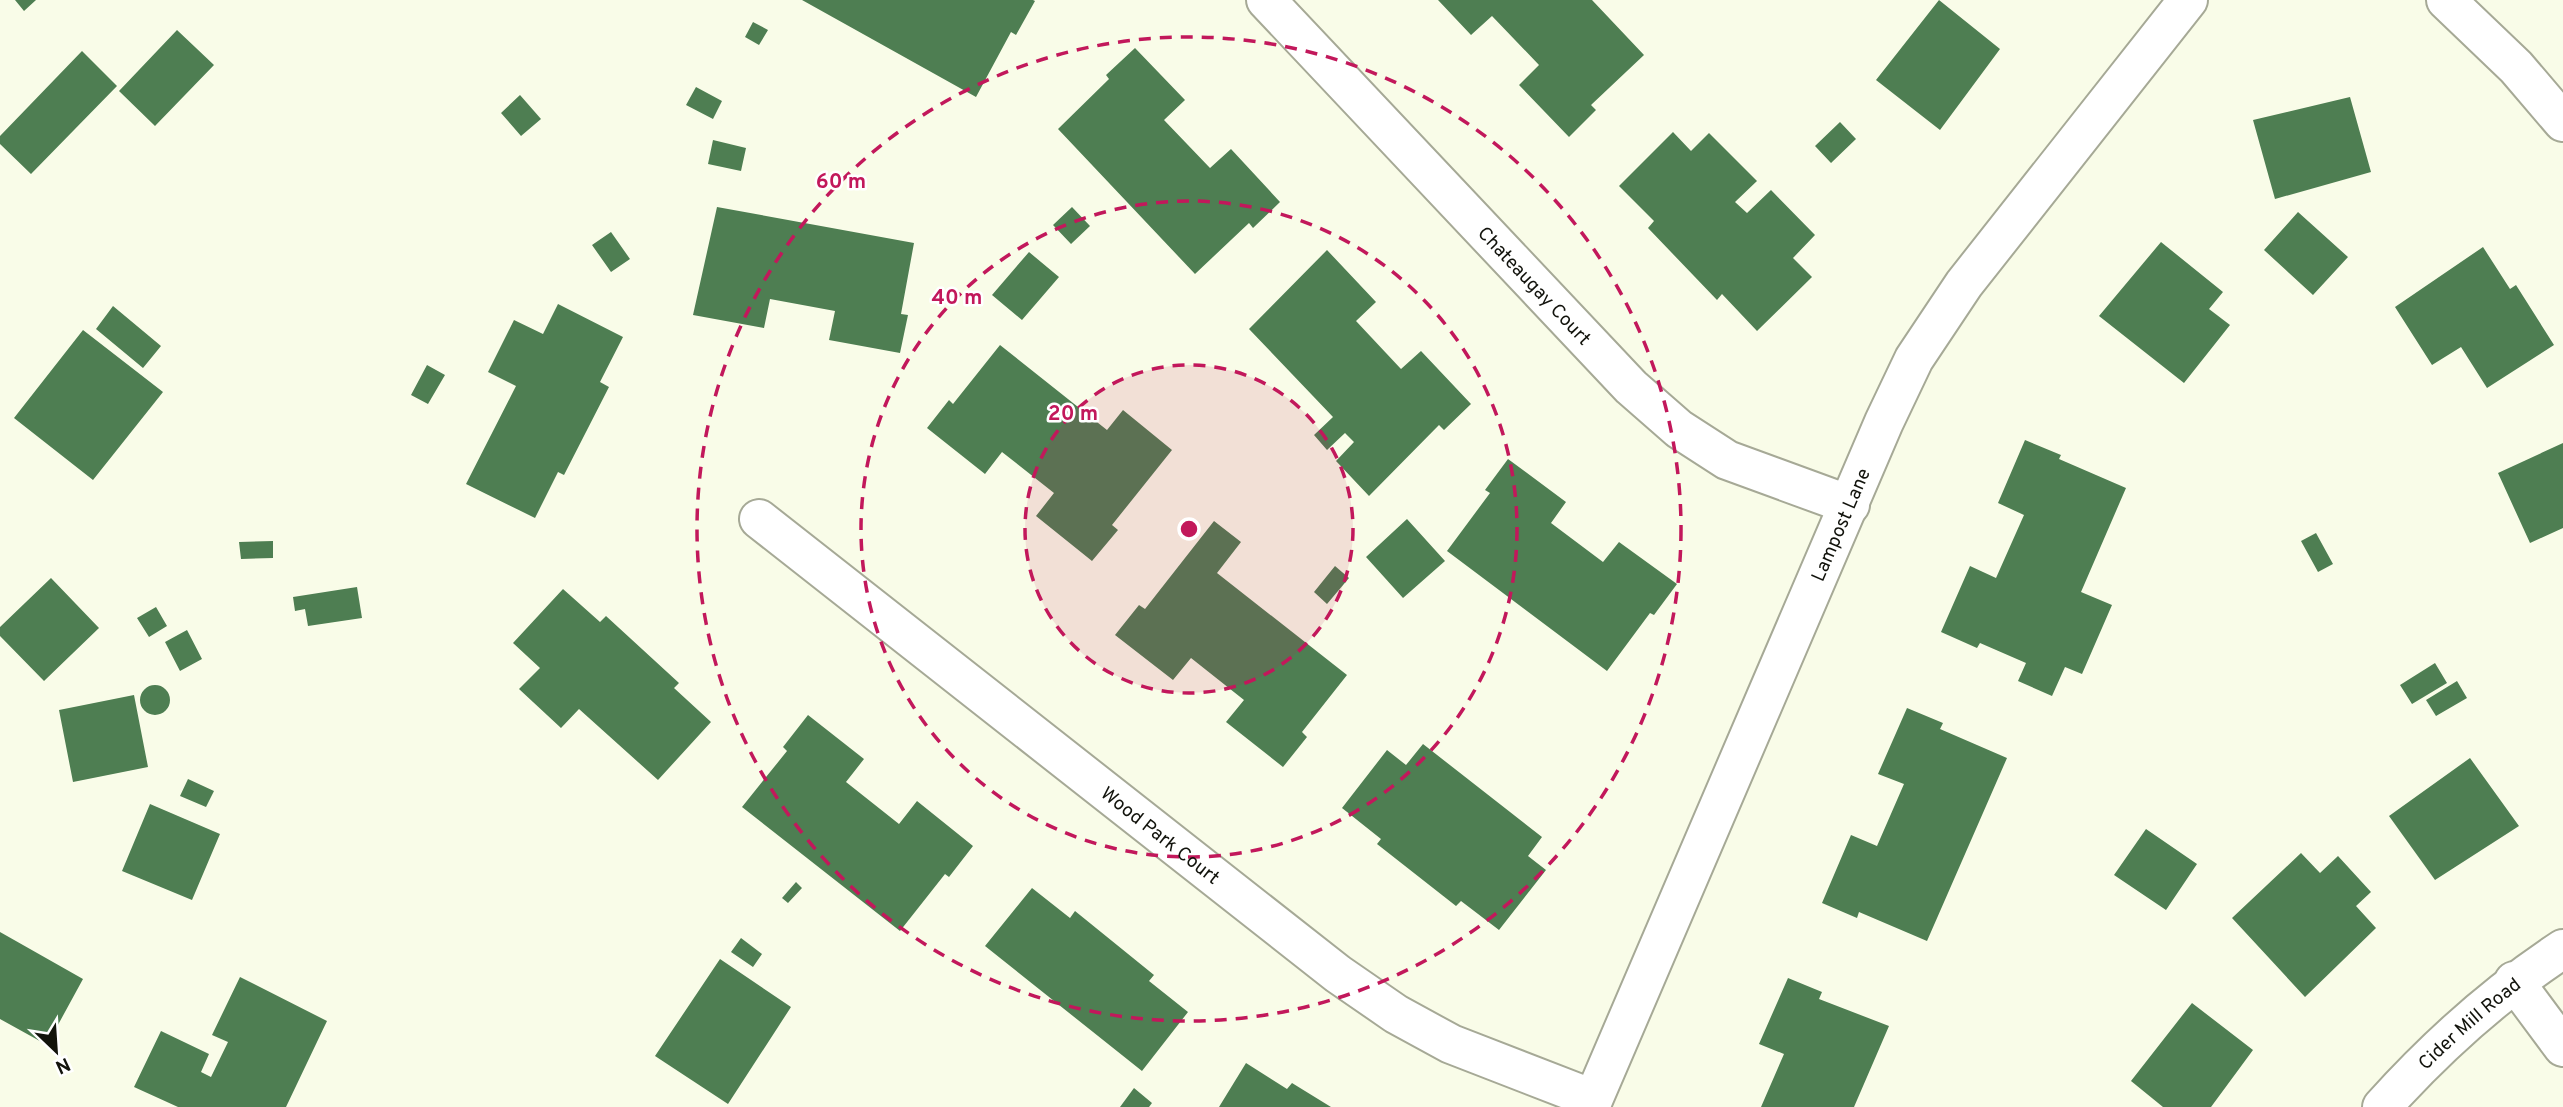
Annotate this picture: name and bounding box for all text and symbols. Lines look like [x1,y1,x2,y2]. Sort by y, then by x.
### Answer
text: 60 m [816,169,866,196]
street label: Chateaugay Court [1472,222,1595,351]
text: 40 m [932,285,982,312]
text: 20 m [1048,401,1098,428]
street label: Lampost Lane [1807,465,1877,586]
centre of rings [1177,517,1201,541]
street label: Wood Park Court [1095,782,1224,891]
street label: Cider Mill Road [2414,973,2526,1076]
north arrow [21,1016,91,1086]
text: N [51,1051,74,1078]

